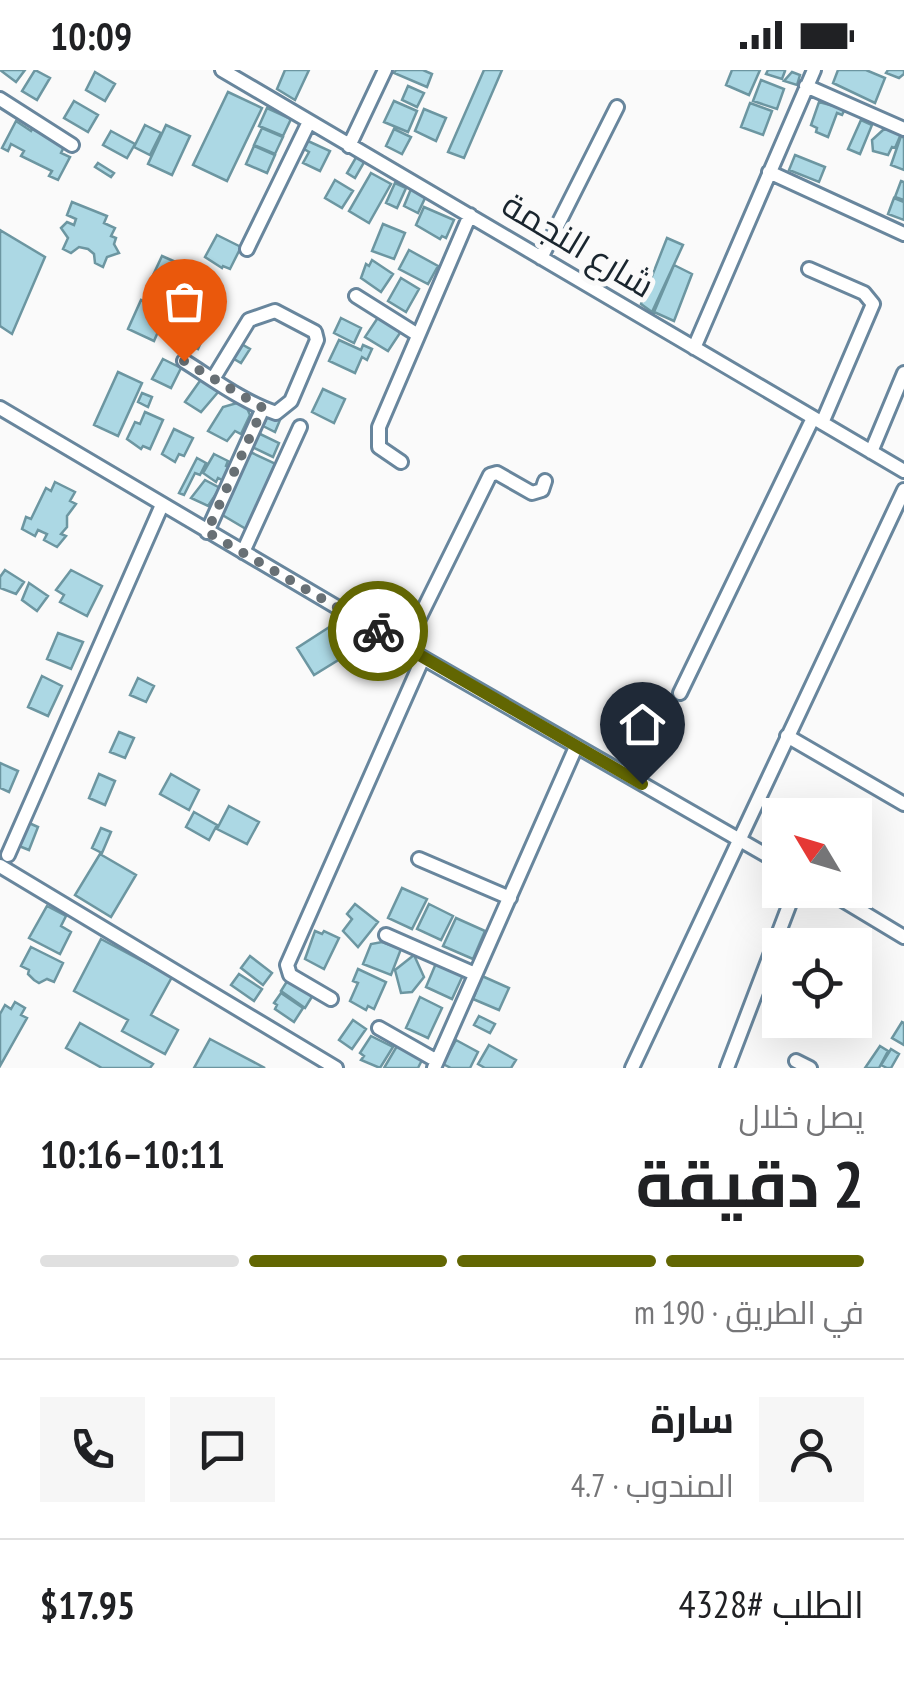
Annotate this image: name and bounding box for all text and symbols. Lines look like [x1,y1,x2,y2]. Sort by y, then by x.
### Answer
text: 10:09 [50,11,132,60]
street label: شارع النجمة [494,181,663,308]
pin [142,259,227,362]
icon: bag [157,274,212,329]
courier [328,581,428,681]
icon: bike [351,604,406,659]
pin [600,682,685,785]
icon: home [615,697,670,752]
north arrow [762,798,872,908]
map controls [762,798,872,1038]
button: locate [762,928,872,1038]
text: يصل خلال [738,1095,864,1137]
text: 10:11–10:16 [40,1129,225,1178]
text: 2 دقيقة [636,1141,864,1225]
text: في الطريق · 190 m [634,1291,864,1333]
text: سارة [651,1394,734,1443]
button: phone [40,1397,145,1502]
button: chat [170,1397,275,1502]
button: person [759,1397,864,1502]
text: المندوب · 4.7 [571,1464,734,1506]
text: الطلب #4328 [679,1579,864,1628]
text: $17.95 [40,1580,135,1629]

